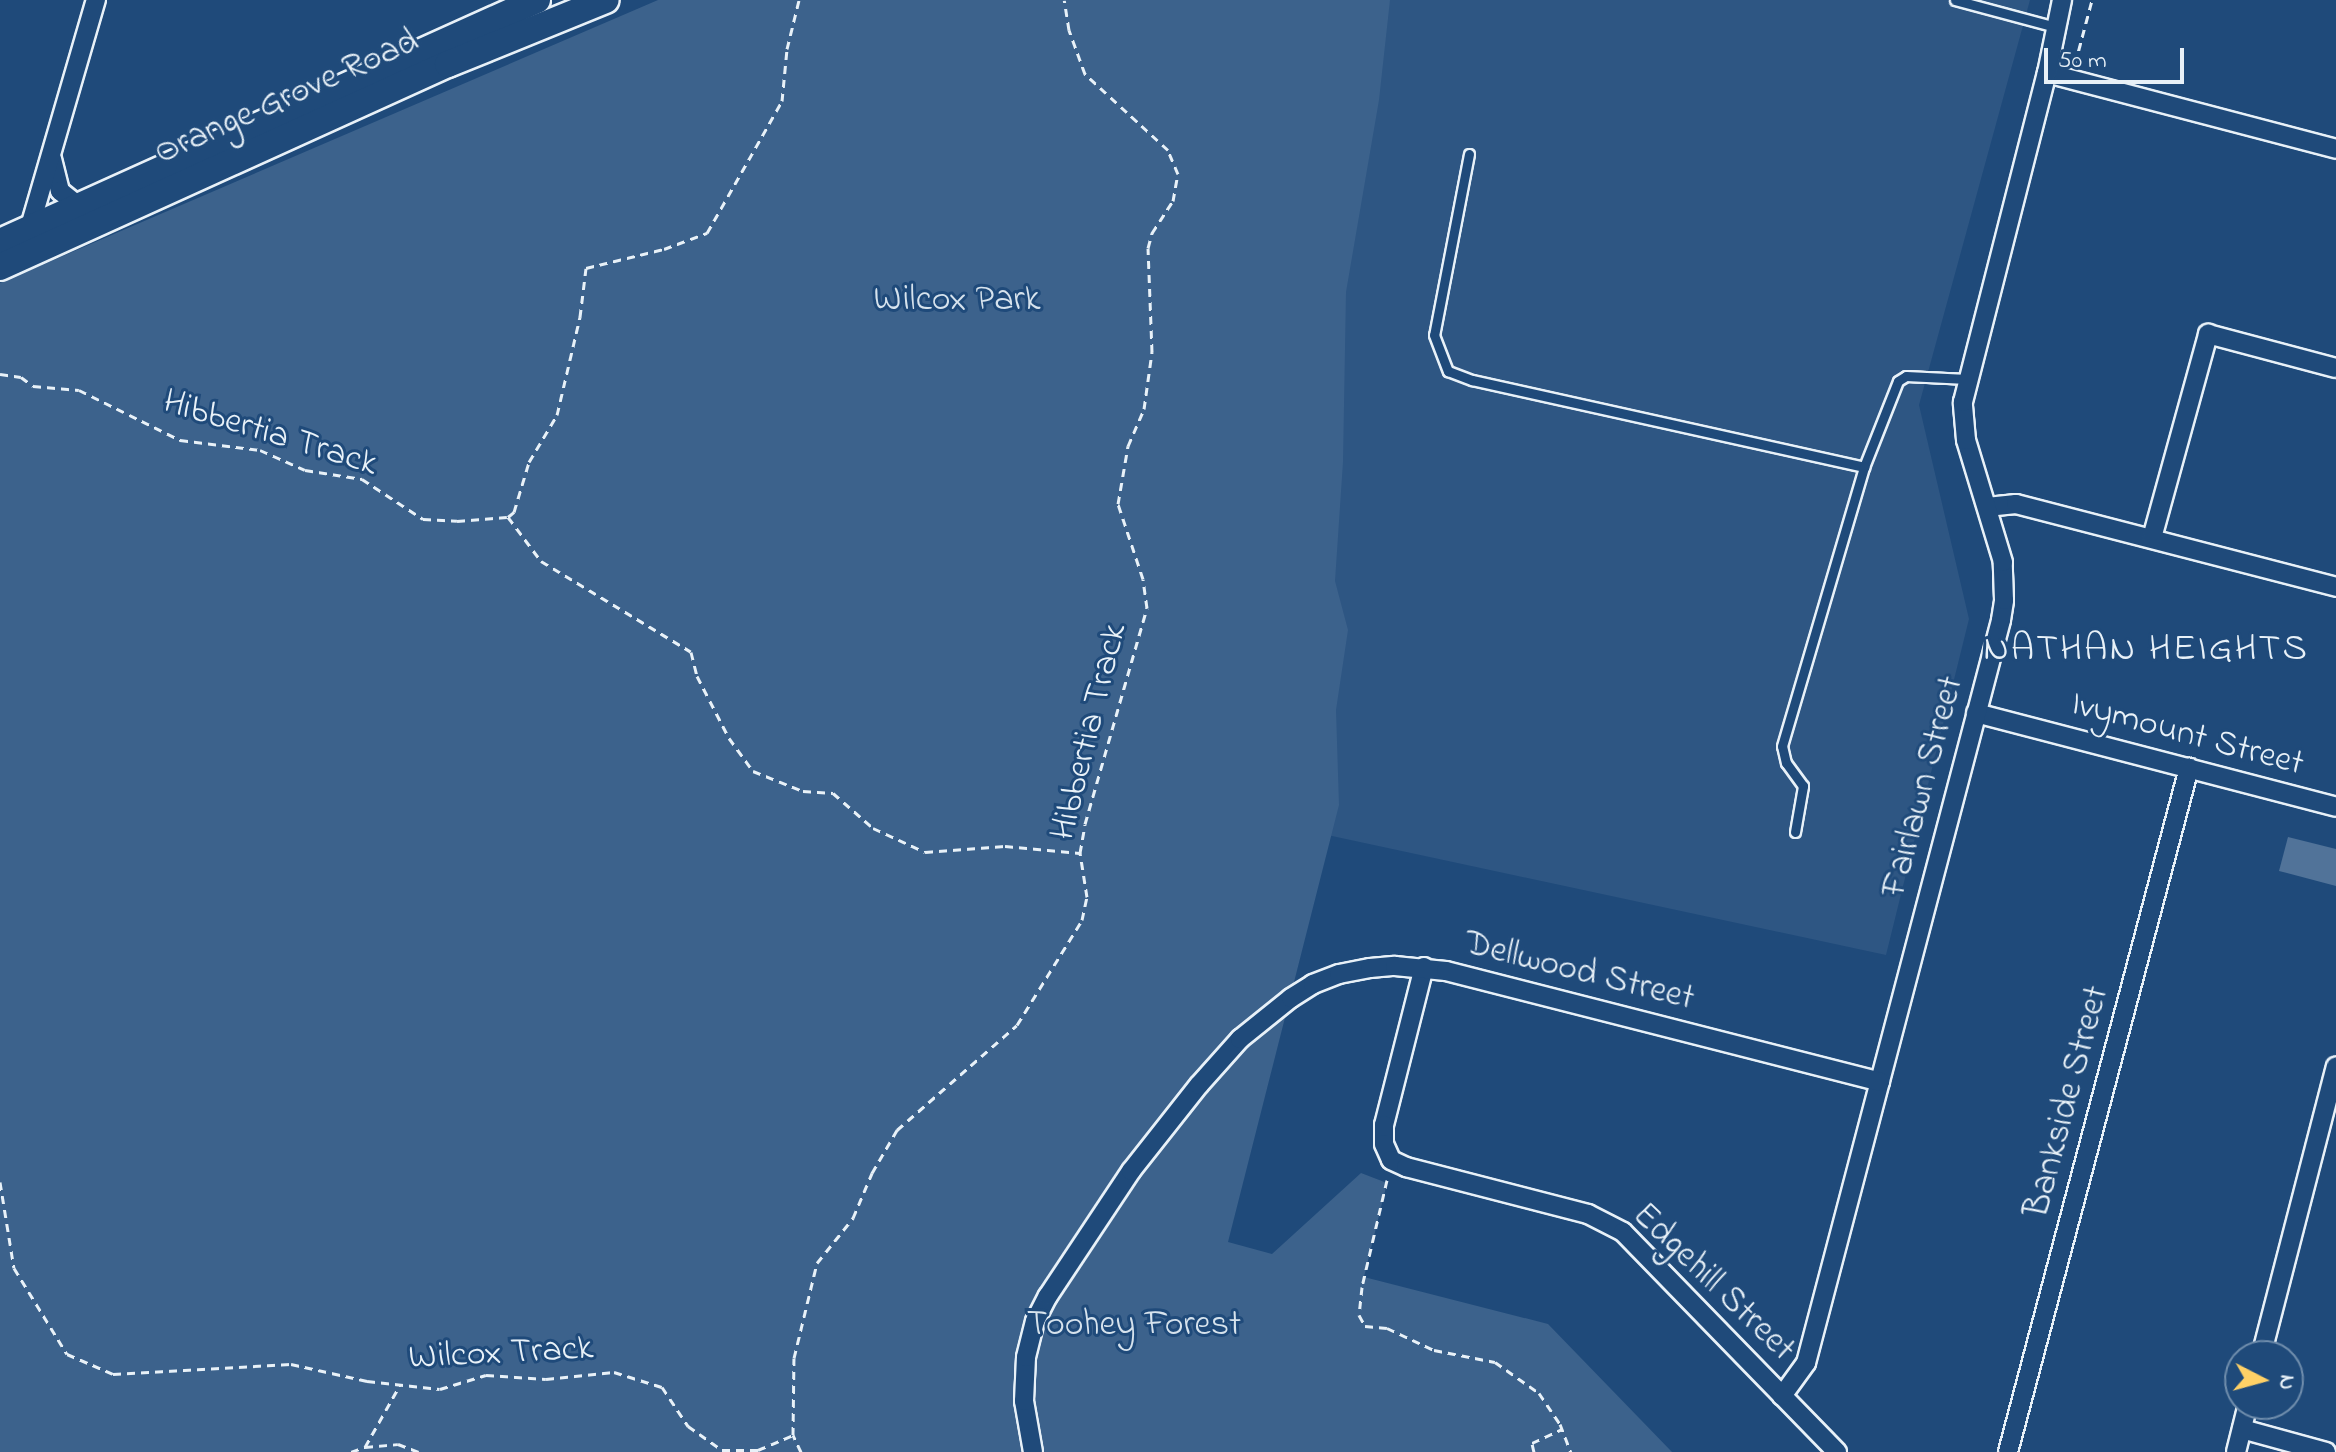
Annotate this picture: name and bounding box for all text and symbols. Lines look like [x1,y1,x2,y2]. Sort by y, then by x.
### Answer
street label: Orange Grove Road [148,20,426,176]
scale bar [2048,32,2188,82]
text: 50 m [2058,44,2107,79]
park label: Wilcox Park [873,279,1041,323]
street label: Hibbertia Track [158,381,382,487]
street label: Hibbertia Track [1042,619,1138,845]
district label: NATHAN HEIGHTS [1983,628,2309,674]
street label: Fairlawn Street [1874,672,1974,902]
street label: Ivymount Street [2066,683,2308,787]
street label: Dellwood Street [1460,923,1698,1021]
street label: Bankside Street [2016,981,2120,1223]
street label: Edgehill Street [1623,1195,1803,1371]
park label: Toohey Forest [1027,1304,1241,1348]
street label: Wilcox Track [407,1328,595,1380]
north arrow [2224,1340,2304,1420]
text: N [2269,1373,2303,1391]

